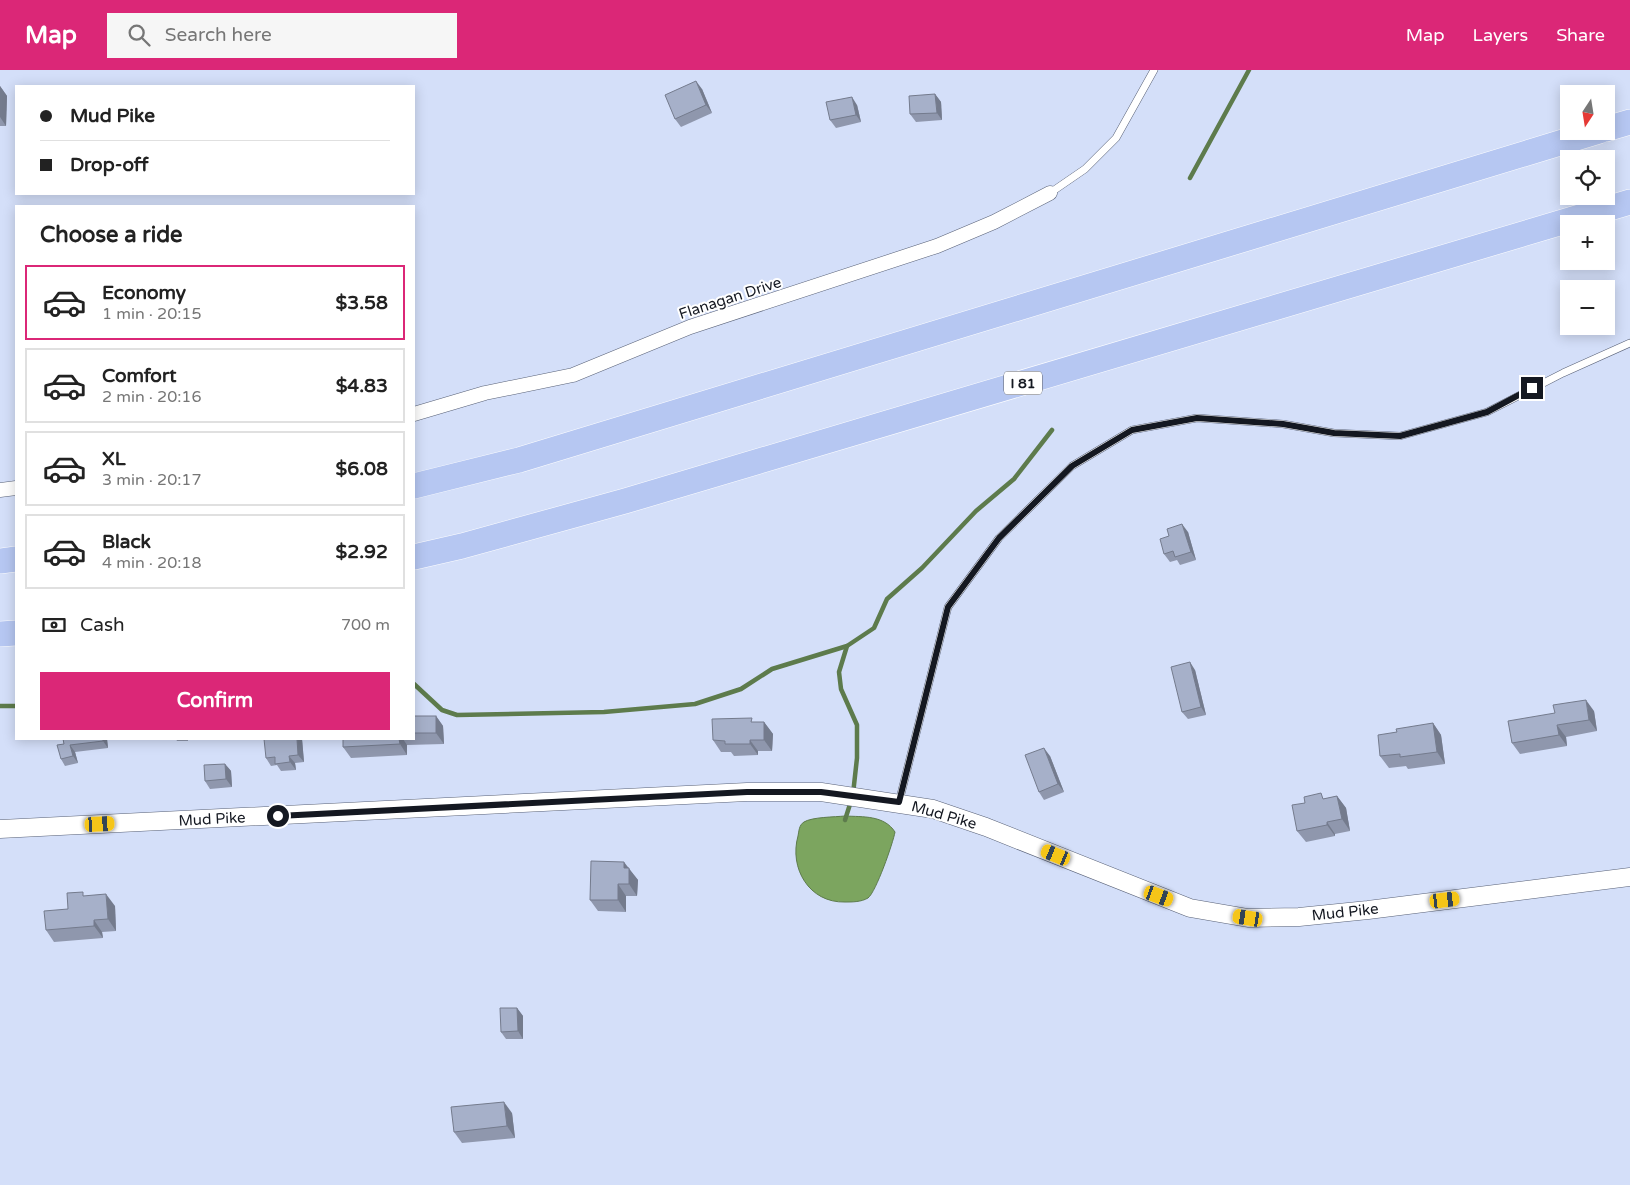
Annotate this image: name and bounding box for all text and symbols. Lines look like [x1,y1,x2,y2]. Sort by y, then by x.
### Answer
search box [107,13,457,58]
text: Map [25,21,77,50]
icon: search [125,21,153,49]
text: Search here [165,24,272,46]
text: Map [1406,24,1445,46]
text: Layers [1473,24,1528,46]
text: Share [1556,24,1605,46]
north arrow [1560,85,1615,140]
map controls [1560,85,1615,335]
text: Mud Pike [70,105,155,127]
button: locate [1560,150,1615,205]
text: Drop-off [70,154,149,176]
button: + [1560,215,1615,270]
text: Choose a ride [40,222,183,248]
street label: Flanagan Drive [677,273,783,323]
icon: car [42,280,87,325]
button: − [1560,280,1615,335]
text: Economy [102,282,186,304]
text: $3.58 [336,292,388,314]
text: 1 min · 20:15 [102,304,201,324]
icon: car [42,363,87,408]
text: Comfort [102,365,176,387]
road number: I 81 [1004,372,1042,394]
text: $4.83 [336,375,388,397]
route end [1521,377,1543,399]
text: 2 min · 20:16 [102,387,201,407]
icon: car [42,446,87,491]
text: XL [102,448,126,470]
text: $6.08 [336,458,388,480]
text: 3 min · 20:17 [102,470,201,490]
icon: car [42,529,87,574]
text: Black [102,531,151,553]
text: $2.92 [336,541,388,563]
text: 4 min · 20:18 [102,553,201,573]
icon: cash [40,611,68,639]
text: Cash [80,614,125,636]
text: 700 m [341,615,390,635]
button: Confirm [40,672,390,730]
street label: Mud Pike [909,797,979,833]
route start [267,805,289,827]
street label: Mud Pike [178,808,246,830]
car [84,816,115,832]
car [1039,842,1072,868]
car [1142,884,1175,908]
car [1429,891,1460,909]
street label: Mud Pike [1311,900,1379,924]
car [1232,908,1263,928]

